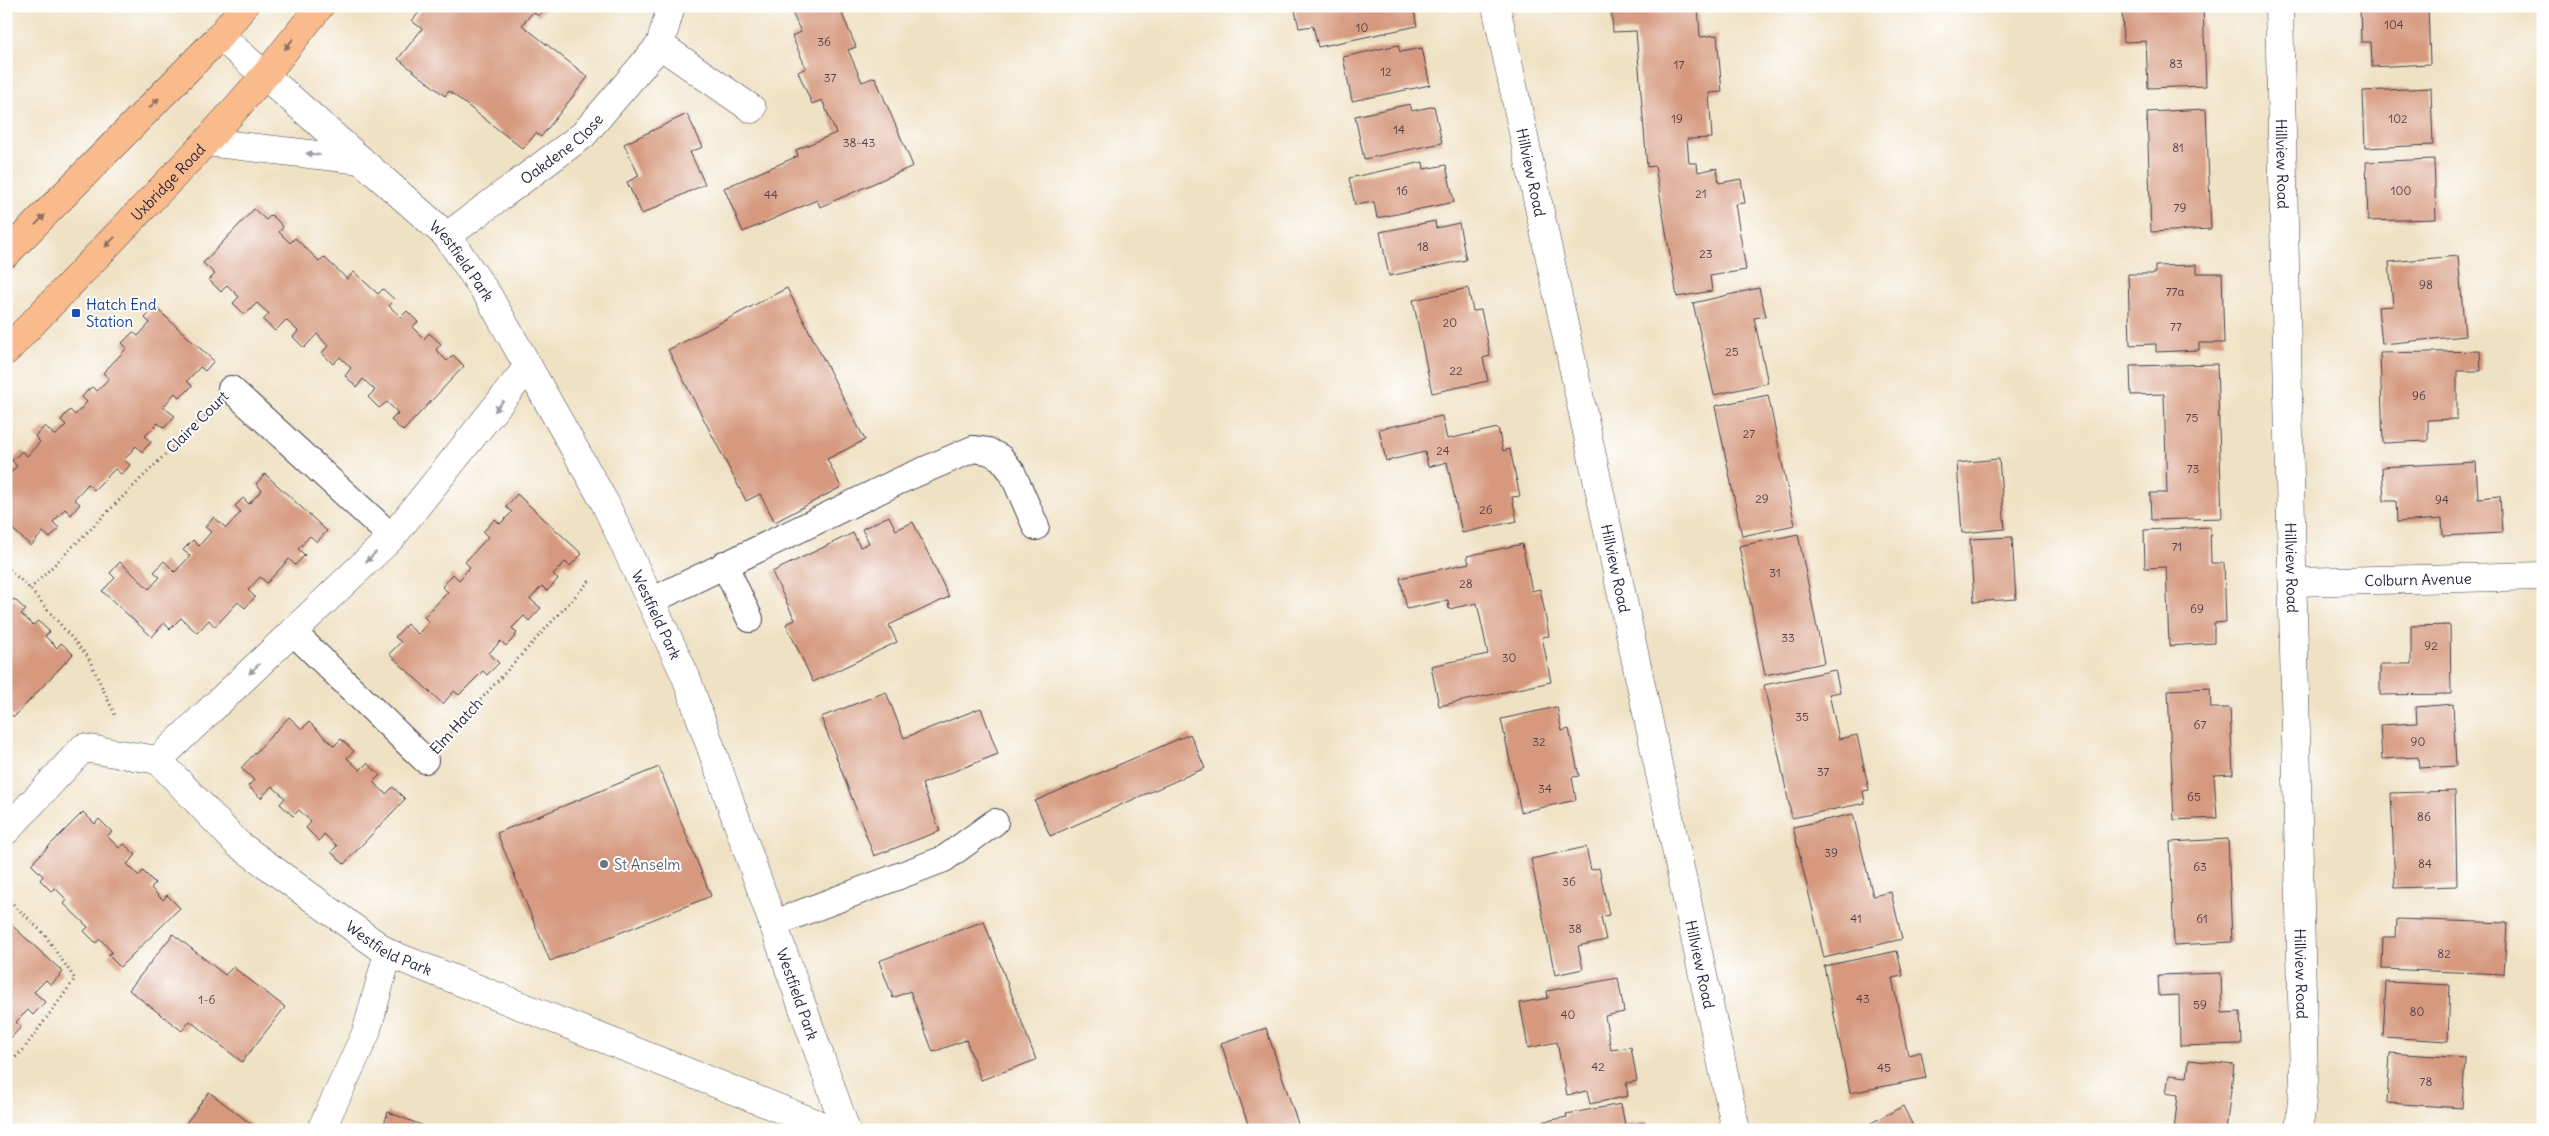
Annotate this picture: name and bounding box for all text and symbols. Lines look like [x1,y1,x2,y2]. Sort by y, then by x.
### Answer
house number: 104 [2384,17,2404,32]
house number: 10 [1356,20,1368,35]
house number: 36 [817,34,831,49]
one-way arrow [284,38,295,51]
house number: 83 [2169,56,2183,71]
house number: 17 [1674,57,1684,72]
house number: 12 [1380,64,1392,79]
house number: 37 [824,70,836,85]
one-way arrow [148,98,160,110]
street label: Oakdene Close [516,110,607,188]
house number: 19 [1671,111,1683,126]
house number: 102 [2388,111,2408,126]
street label: Hillview Road [2272,119,2293,209]
house number: 14 [1393,122,1405,137]
street label: Hillview Road [1513,126,1550,219]
house number: 38-43 [843,135,875,150]
street label: Uxbridge Road [127,139,209,224]
house number: 81 [2172,140,2184,155]
one-way arrow [305,150,321,158]
house number: 16 [1396,183,1408,198]
house number: 100 [2391,183,2411,198]
house number: 21 [1695,186,1707,201]
house number: 44 [764,187,778,202]
house number: 79 [2174,200,2186,215]
one-way arrow [34,214,46,226]
street label: Westfield Park [426,216,498,305]
one-way arrow [104,236,116,248]
house number: 18 [1417,239,1429,254]
house number: 23 [1699,246,1713,261]
house number: 98 [2419,277,2433,292]
house number: 77a [2166,284,2184,299]
place label: Hatch End Station [86,295,157,331]
marker: Hatch End Station [70,307,82,319]
house number: 20 [1443,315,1457,330]
house number: 77 [2170,319,2182,334]
house number: 25 [1725,344,1739,359]
house number: 22 [1449,363,1463,378]
street label: Claire Court [162,387,232,457]
house number: 96 [2412,388,2426,403]
one-way arrow [493,399,504,412]
house number: 75 [2186,410,2198,425]
house number: 27 [1743,426,1755,441]
house number: 24 [1436,443,1450,458]
house number: 73 [2187,461,2200,476]
house number: 29 [1755,491,1769,506]
house number: 94 [2435,492,2449,507]
house number: 26 [1479,502,1493,517]
street label: Hillview Road [1597,522,1635,615]
street label: Hillview Road [2282,523,2303,613]
house number: 71 [2172,539,2182,554]
one-way arrow [365,551,377,563]
house number: 31 [1769,565,1781,580]
street label: Westfield Park [628,567,686,662]
street label: Colburn Avenue [2364,568,2472,590]
house number: 28 [1459,576,1473,591]
house number: 69 [2190,601,2204,616]
house number: 33 [1781,630,1795,645]
house number: 92 [2424,638,2438,653]
house number: 30 [1502,650,1516,665]
one-way arrow [248,663,260,675]
street label: Elm Hatch [426,694,487,758]
house number: 35 [1795,709,1809,724]
house number: 67 [2194,717,2207,732]
house number: 32 [1532,734,1546,749]
house number: 90 [2411,734,2426,749]
house number: 37 [1817,764,1829,779]
house number: 34 [1538,781,1552,796]
house number: 65 [2187,789,2201,804]
house number: 86 [2417,809,2431,824]
house number: 39 [1824,845,1838,860]
place label: St Anselm [614,855,680,874]
house number: 84 [2418,856,2432,871]
marker: St Anselm [598,858,610,870]
house number: 63 [2193,859,2207,874]
house number: 36 [1562,874,1576,889]
house number: 41 [1850,911,1862,926]
house number: 61 [2196,911,2208,926]
street label: Westfield Park [342,916,435,979]
street label: Hillview Road [1682,918,1719,1011]
house number: 38 [1568,921,1582,936]
street label: Hillview Road [2291,928,2312,1019]
street label: Westfield Park [773,945,823,1043]
house number: 82 [2437,946,2451,961]
house number: 43 [1856,991,1870,1006]
house number: 1-6 [199,992,215,1007]
house number: 59 [2193,997,2207,1012]
house number: 80 [2410,1004,2425,1019]
house number: 40 [1561,1007,1576,1022]
house number: 42 [1591,1059,1605,1074]
house number: 45 [1877,1060,1891,1075]
house number: 78 [2420,1074,2432,1089]

